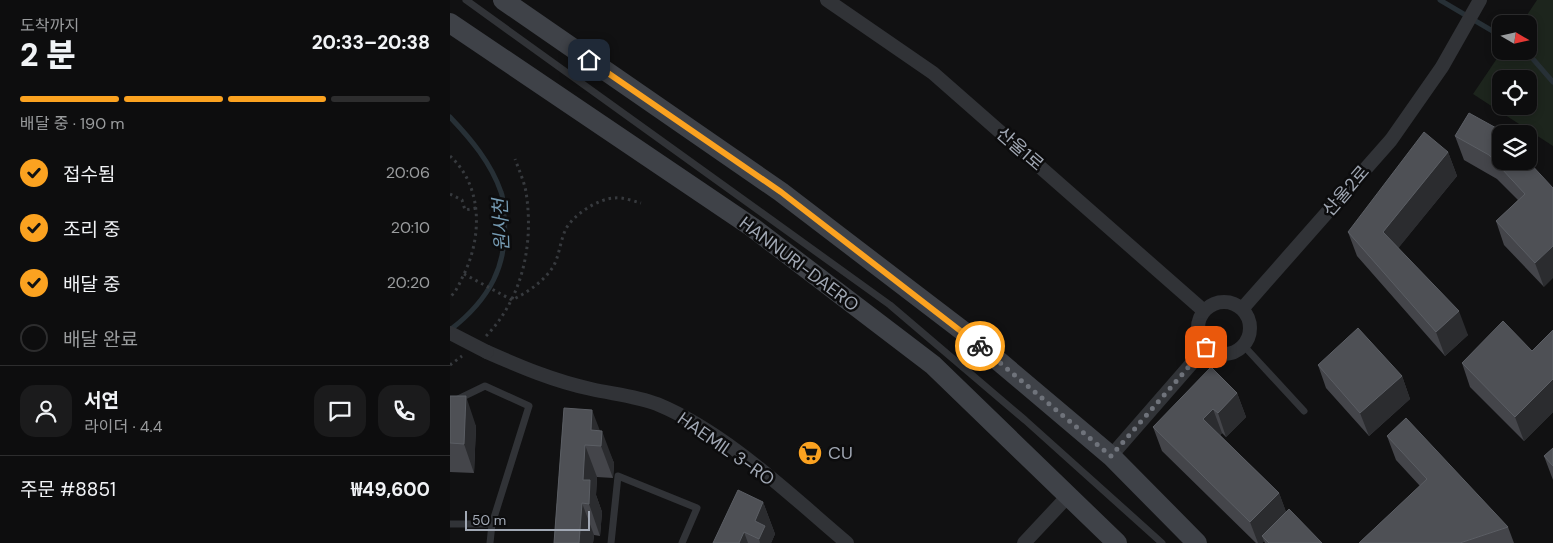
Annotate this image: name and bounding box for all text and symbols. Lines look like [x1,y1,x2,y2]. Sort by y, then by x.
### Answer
text: 도착까지 [20,15,79,36]
north arrow [1492,15,1538,60]
map controls [1492,15,1537,170]
text: 20:33–20:38 [312,30,430,55]
text: 2 분 [20,34,75,76]
pin [568,39,610,81]
icon: home [575,46,603,74]
button: locate [1492,70,1537,115]
text: 배달 중 · 190 m [20,113,125,134]
street label: 산울1로 [991,122,1049,176]
button: layers [1492,125,1537,170]
icon: check [20,159,48,187]
street label: 산울2로 [1317,160,1375,222]
text: 접수됨 [63,162,115,187]
text: 20:06 [386,162,430,183]
water label: 원사천 [488,197,514,252]
street label: HANNURI-DAERO [734,211,864,317]
icon: check [20,214,48,242]
text: 조리 중 [63,217,121,242]
text: 20:10 [391,217,430,238]
icon: check [20,269,48,297]
text: 배달 중 [63,272,121,297]
text: 20:20 [387,272,430,293]
courier [955,321,1005,371]
pin [1185,326,1227,368]
text: 배달 완료 [63,327,138,352]
icon: bike [966,332,994,360]
icon: bag [1192,333,1220,361]
button: person [20,385,72,437]
button: chat [314,385,366,437]
button: phone [378,385,430,437]
text: 서연 [84,388,119,413]
street label: HAEMIL 3-RO [673,407,779,491]
text: 라이더 · 4.4 [84,416,162,437]
supermarket icon: CU [797,440,823,466]
place label: CU [828,441,853,465]
text: 주문 #8851 [20,477,116,502]
text: ₩49,600 [351,477,430,502]
scale bar [465,508,590,531]
text: 50 m [472,511,506,529]

